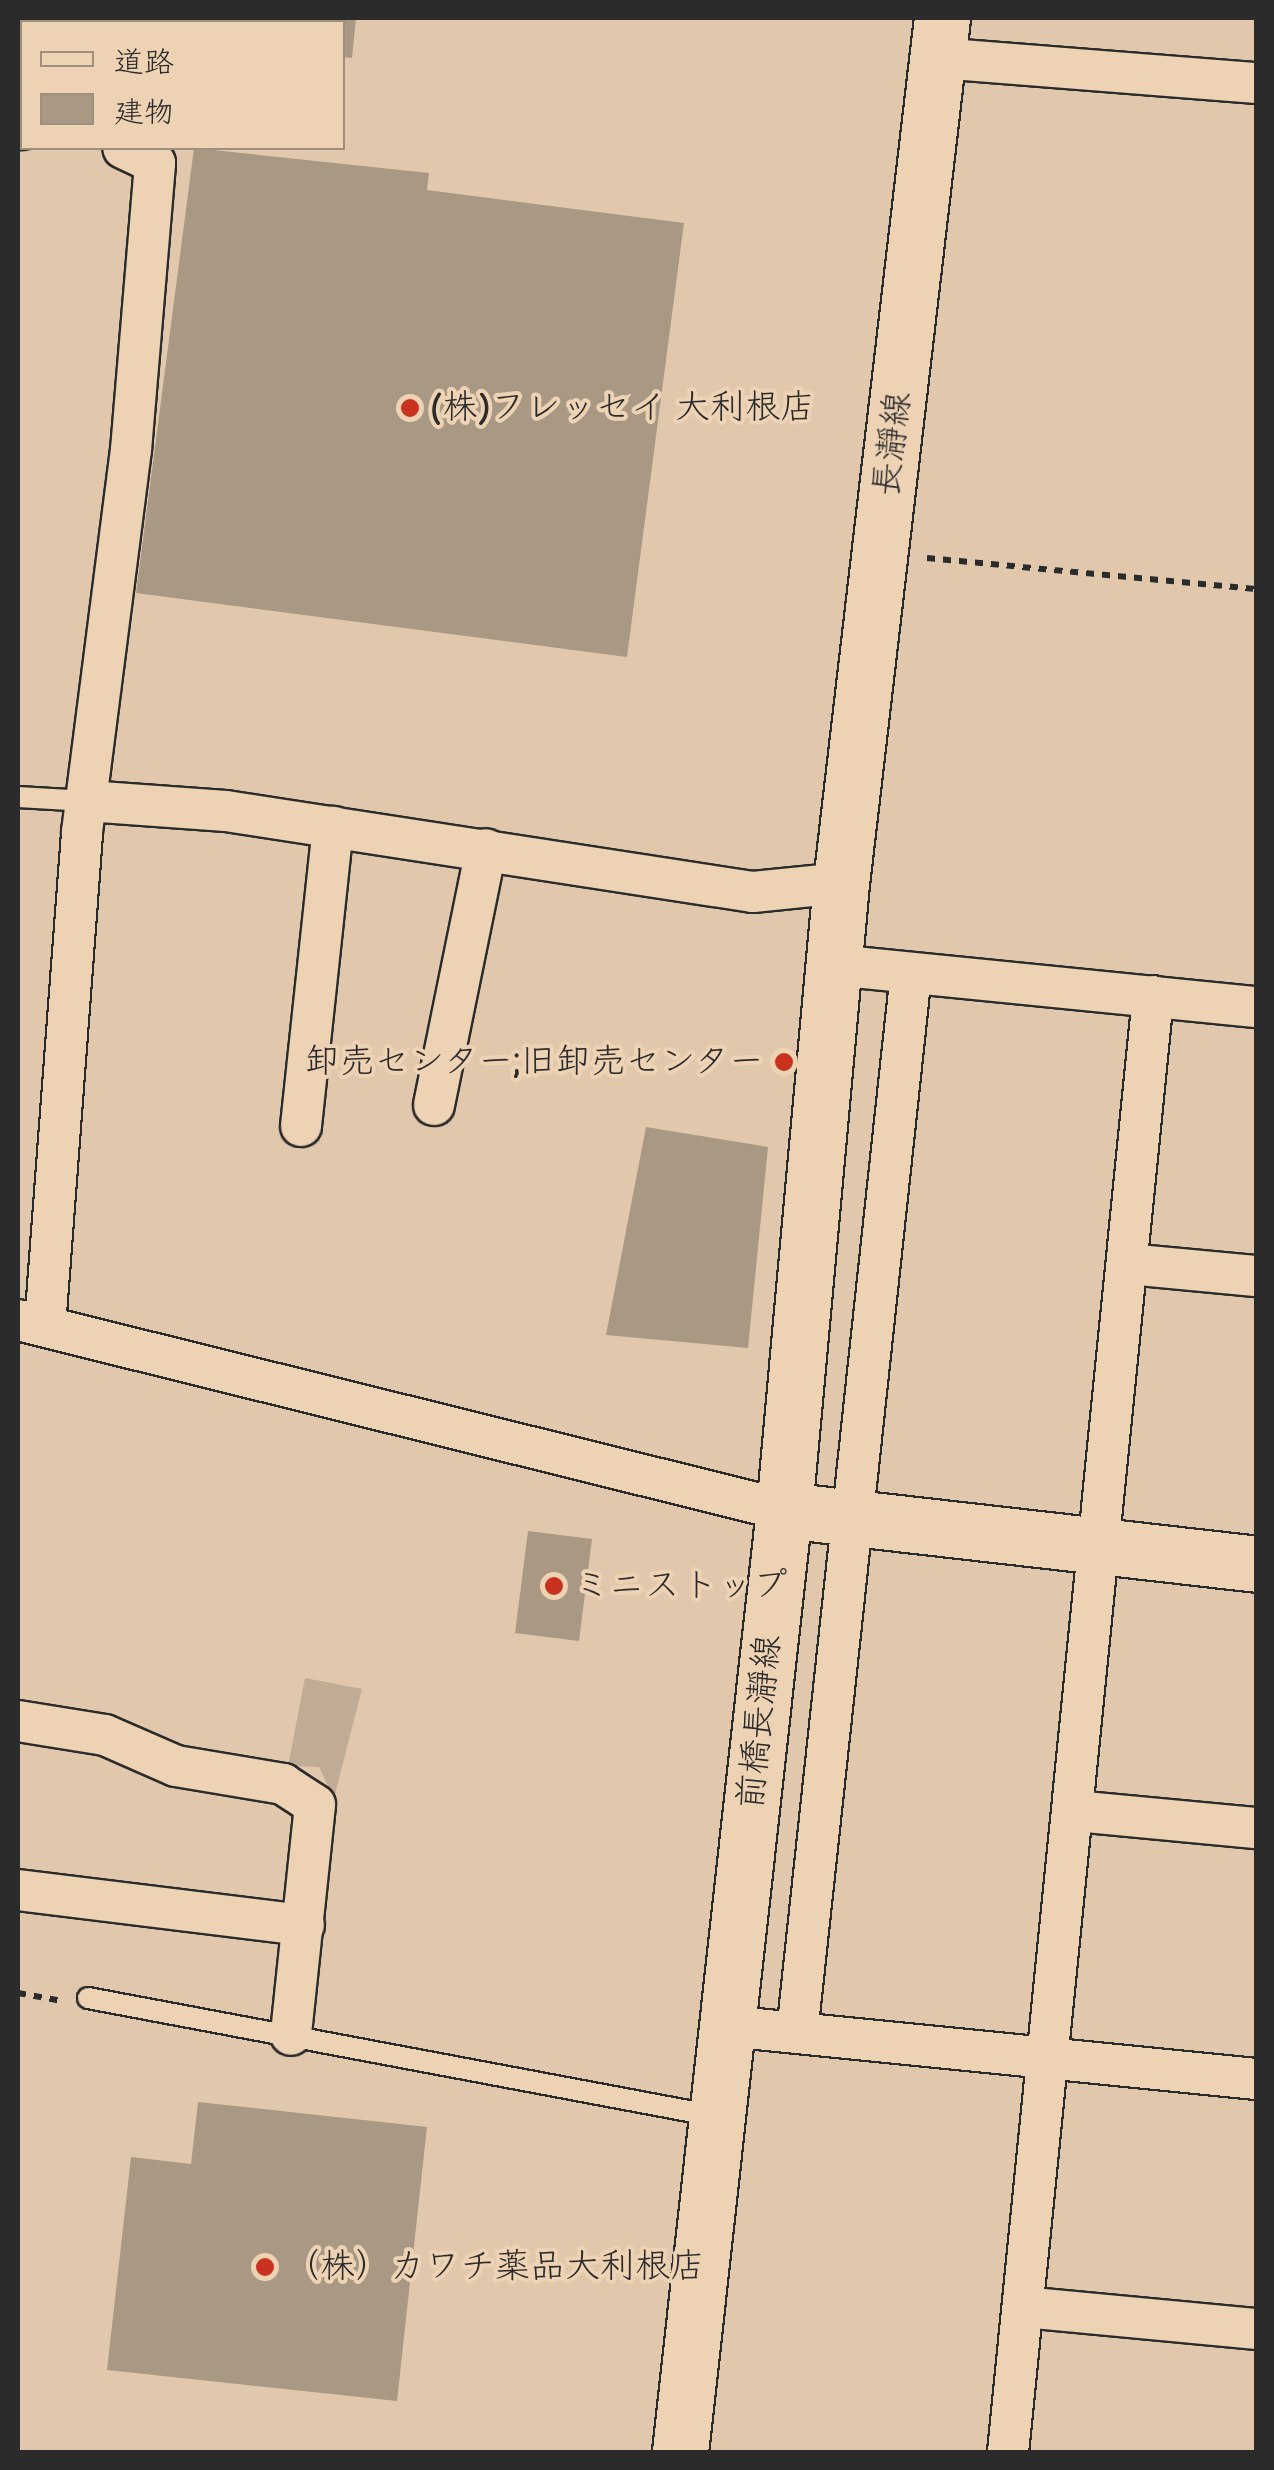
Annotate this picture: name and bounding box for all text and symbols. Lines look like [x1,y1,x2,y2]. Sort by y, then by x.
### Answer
legend [20,20,345,150]
text: 道路 [114,45,174,81]
text: 建物 [114,95,174,131]
place label: (株)フレッセイ 大利根店 [430,387,815,429]
street label: 長瀞線 [866,389,920,499]
marker: (株)フレッセイ 大利根店 [399,397,421,419]
place label: 卸売センター;旧卸売センター [302,1041,764,1083]
marker: 卸売センター;旧卸売センター [773,1051,795,1073]
place label: ミニストップ [574,1565,784,1607]
marker: ミニストップ [543,1575,565,1597]
street label: 前橋長瀞線 [730,1633,790,1811]
place label: （株）カワチ薬品大利根店 [285,2246,705,2288]
marker: （株）カワチ薬品大利根店 [254,2256,276,2278]

